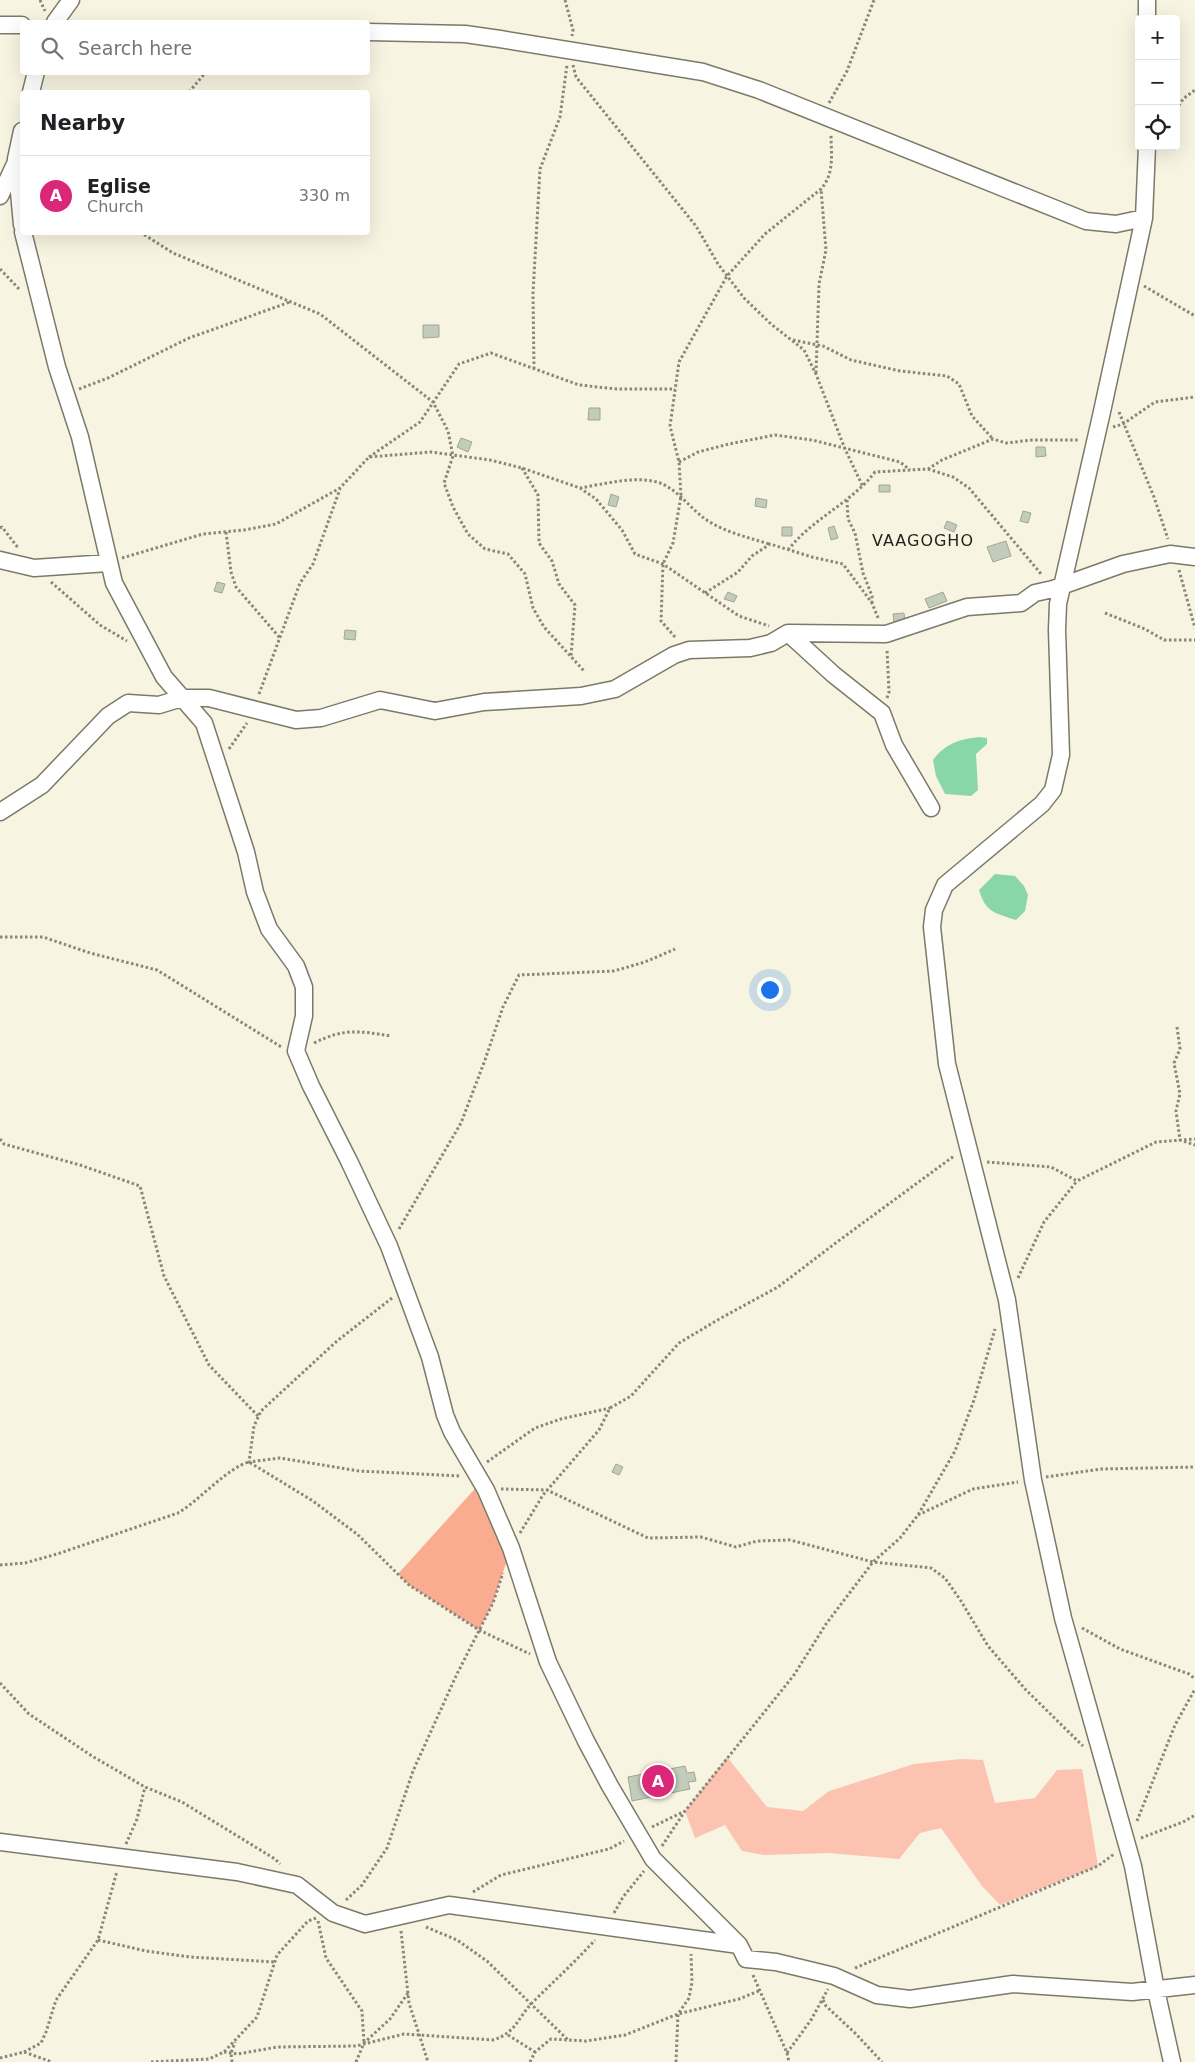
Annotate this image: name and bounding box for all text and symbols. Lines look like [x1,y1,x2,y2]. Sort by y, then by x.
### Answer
map controls [1135,15,1180,150]
button: + [1135,15,1180,60]
search box [20,20,370,75]
icon: search [38,34,66,62]
text: Search here [78,37,192,59]
button: − [1135,60,1180,105]
button: locate [1135,105,1180,150]
text: Nearby [40,111,125,135]
text: Eglise [87,175,151,197]
text: A [50,186,62,205]
text: 330 m [299,186,350,205]
text: Church [87,197,144,216]
district label: VAAGOGHO [872,531,974,550]
your location [757,977,783,1003]
pin: A [642,1762,674,1800]

